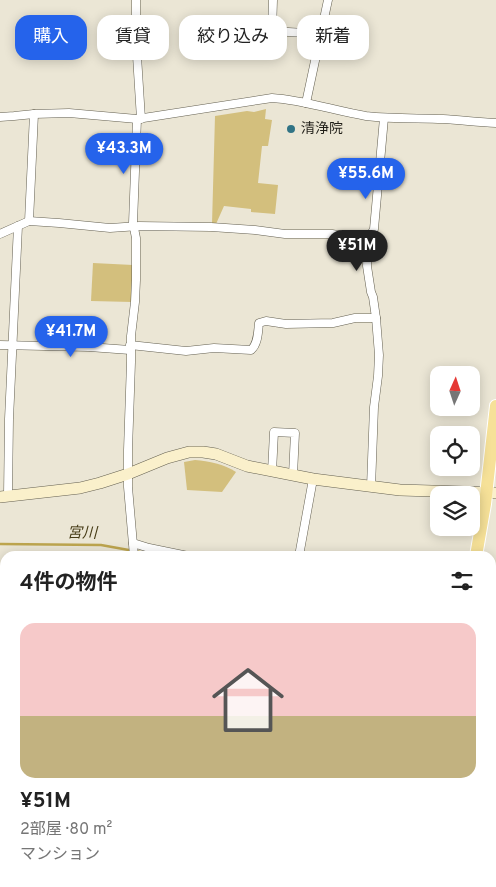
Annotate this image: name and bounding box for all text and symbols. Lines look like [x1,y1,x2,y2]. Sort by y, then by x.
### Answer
chip: 購入 [15,15,87,60]
chip: 賃貸 [97,15,169,60]
chip: 絞り込み [179,15,287,60]
chip: 新着 [297,15,369,60]
place label: 清浄院 [301,121,343,138]
marker: 清浄院 [285,123,297,135]
pin: ¥43.3M [83,132,165,175]
text: ¥43.3M [96,139,152,159]
pin: ¥55.6M [325,158,407,200]
text: ¥55.6M [338,164,394,184]
pin: ¥51M [327,230,387,272]
text: ¥51M [338,236,376,256]
pin: ¥41.7M [30,316,112,358]
text: ¥41.7M [46,322,96,342]
north arrow [430,366,480,416]
map controls [430,366,480,536]
button: locate [430,426,480,476]
button: layers [430,486,480,536]
water label: 宮川 [67,524,99,544]
icon: filters [448,567,476,595]
text: 4件の物件 [20,570,118,597]
icon: home [203,655,293,745]
text: ¥51M [20,788,71,815]
text: 2部屋 · 80 m² [20,820,112,840]
text: マンション [20,845,100,865]

